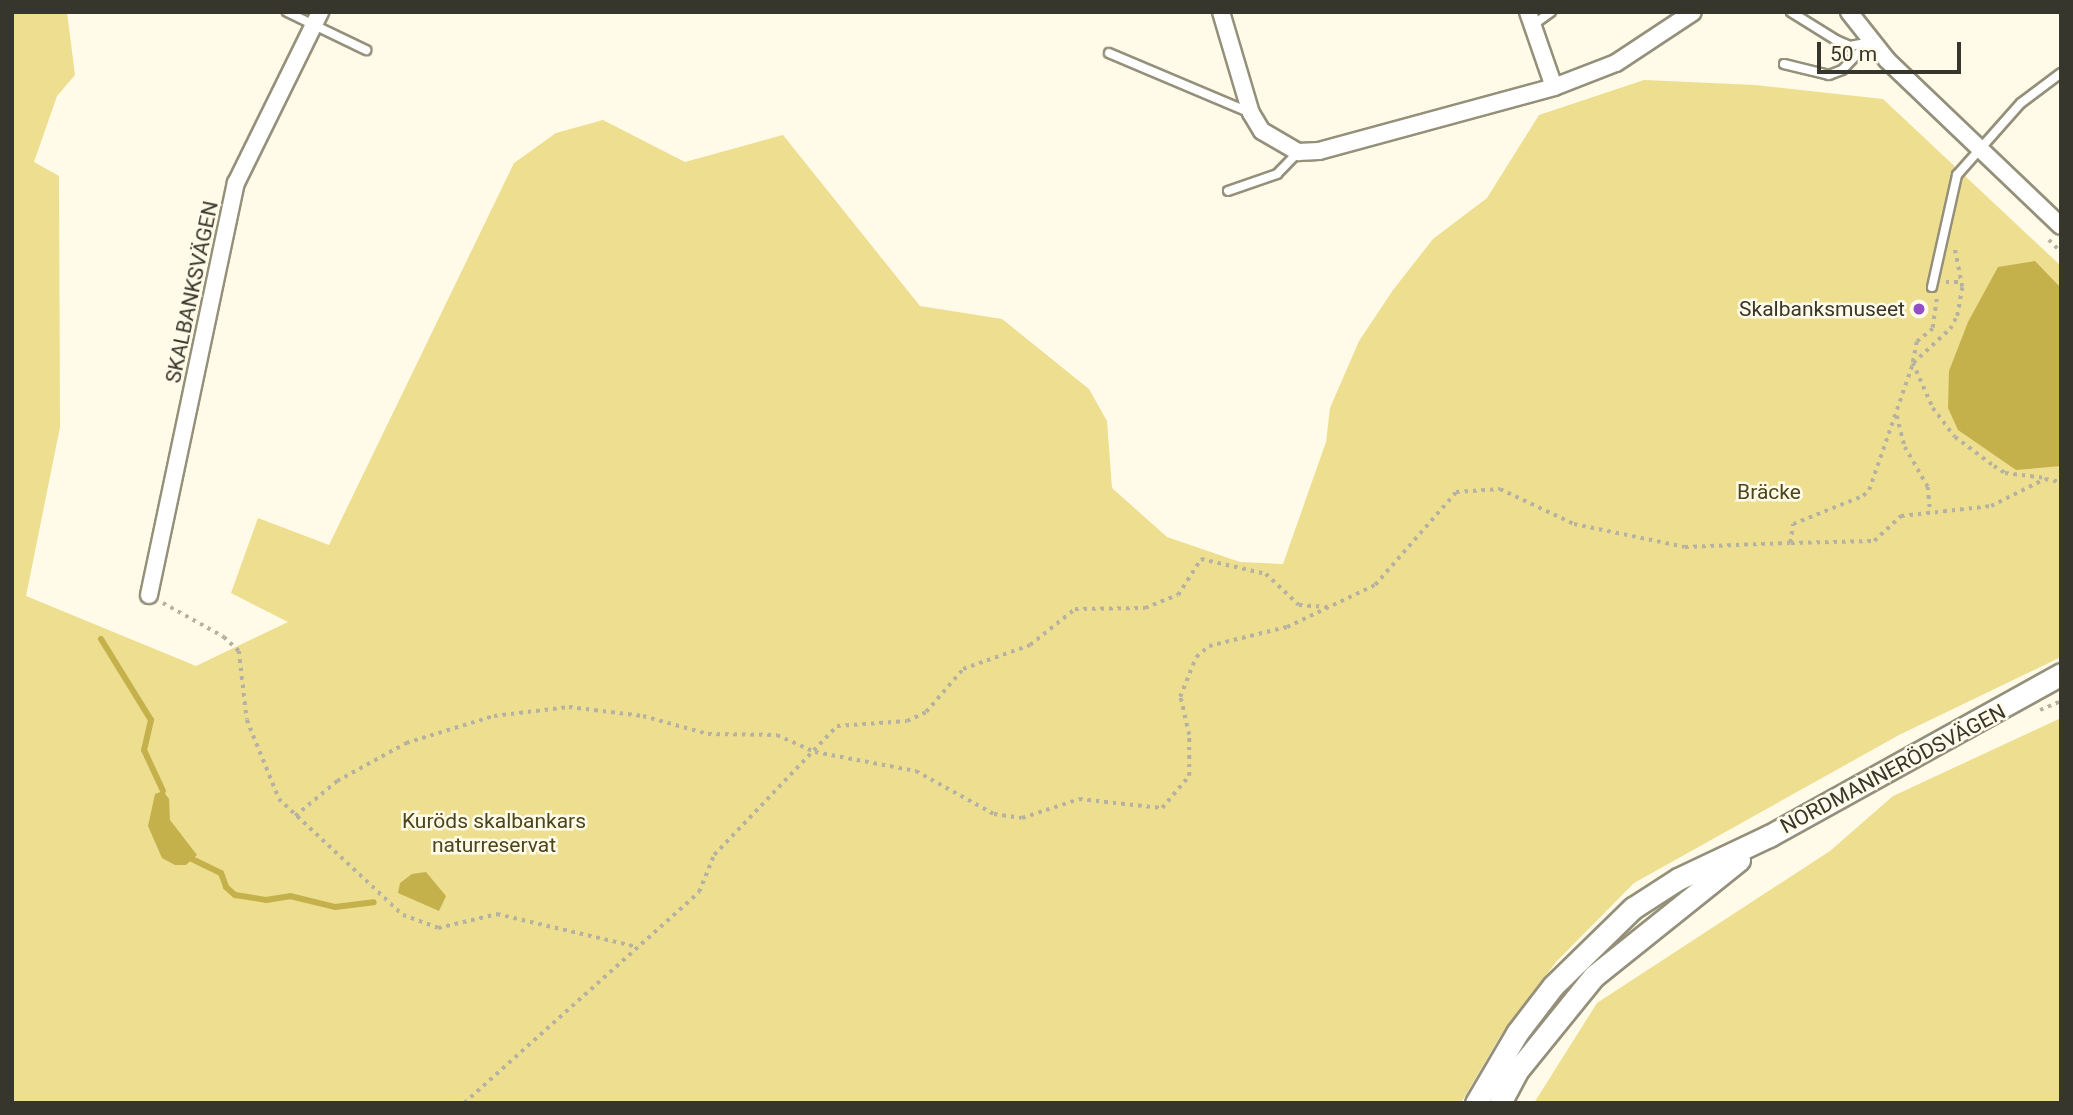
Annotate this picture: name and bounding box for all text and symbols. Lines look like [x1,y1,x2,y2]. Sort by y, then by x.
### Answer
scale bar [1821,28,1965,72]
text: 50 m [1830,42,1877,66]
street label: SKALBANKSVÄGEN [160,199,224,385]
place label: Skalbanksmuseet [1739,296,1905,322]
marker: Skalbanksmuseet [1911,301,1927,317]
park label: Bräcke [1737,479,1801,505]
street label: NORDMANNERÖDSVÄGEN [1776,699,2010,839]
park label: Kuröds skalbankars naturreservat [402,808,586,858]

